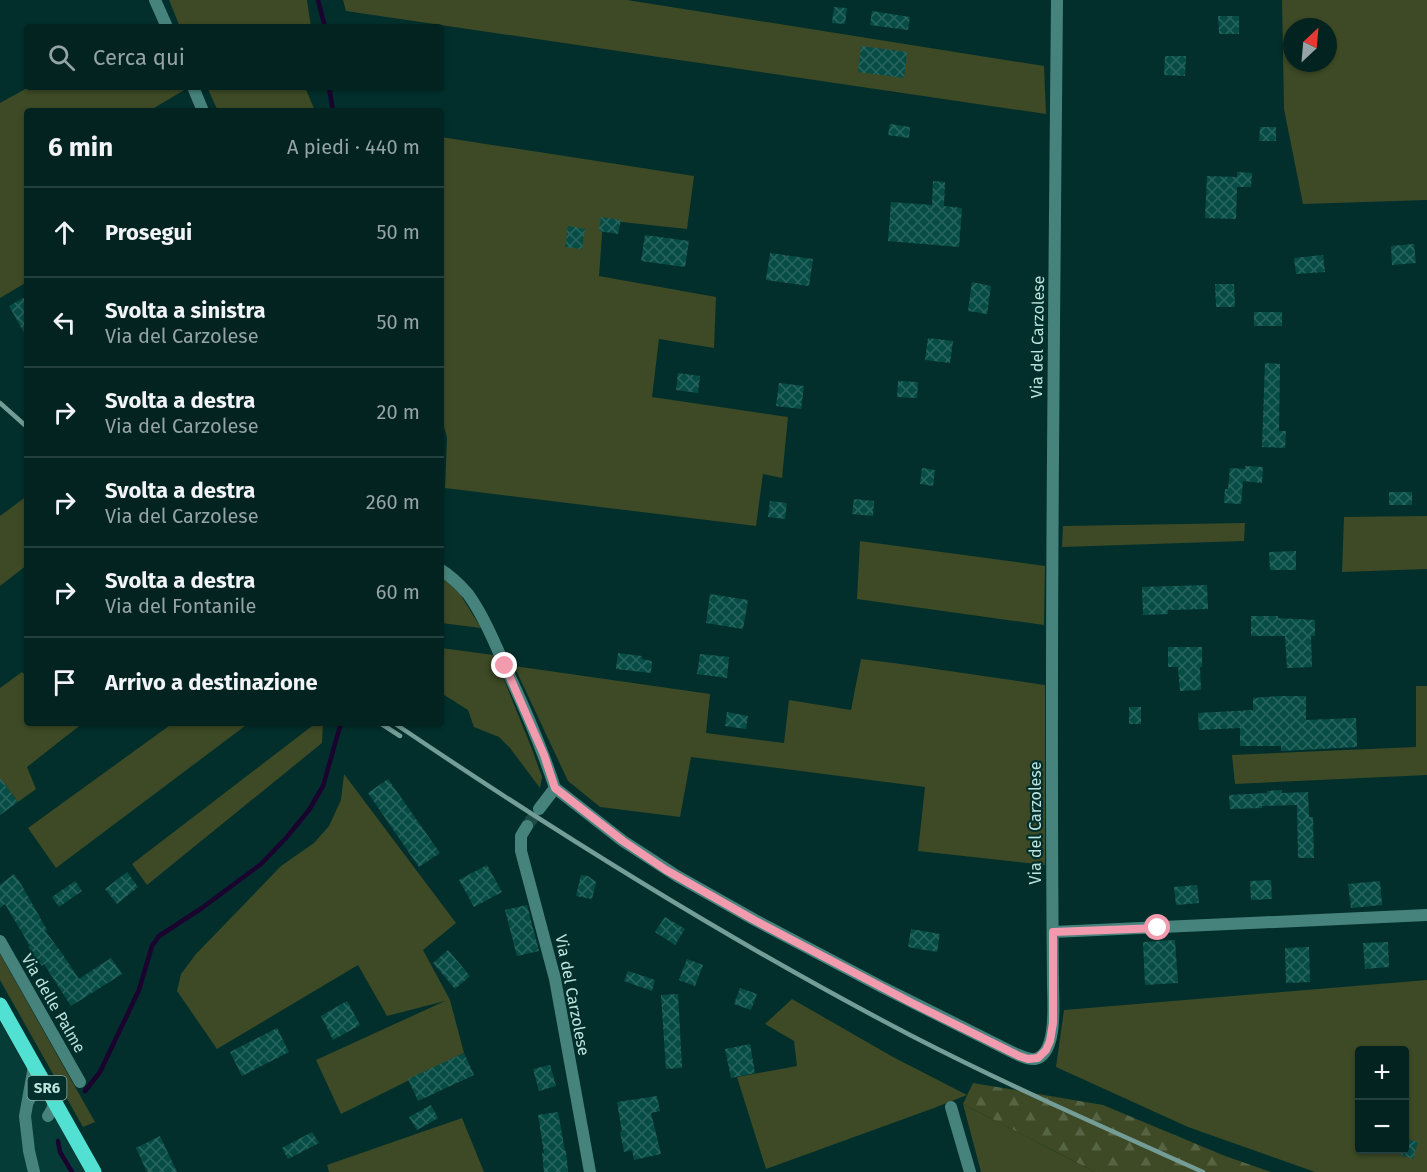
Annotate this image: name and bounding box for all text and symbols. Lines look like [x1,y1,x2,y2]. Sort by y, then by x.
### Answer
north arrow [1283,18,1337,72]
search box [24,24,444,90]
icon: search [45,41,78,74]
text: Cerca qui [93,44,185,71]
text: 6 min [48,132,113,163]
text: A piedi · 440 m [287,135,420,159]
icon: ahead [48,216,81,249]
text: Prosegui [105,219,192,246]
text: 50 m [376,220,420,244]
street label: Via del Carzolese [1027,275,1048,399]
text: Svolta a sinistra [105,297,266,324]
icon: left [48,306,81,339]
text: 50 m [376,310,420,334]
text: Via del Carzolese [105,324,259,348]
text: Svolta a destra [105,387,255,414]
icon: right [48,396,81,429]
text: 20 m [377,400,420,424]
text: Via del Carzolese [105,414,259,438]
text: Svolta a destra [105,477,255,504]
icon: right [48,486,81,519]
text: 260 m [366,490,420,514]
text: Via del Carzolese [105,504,259,528]
text: Svolta a destra [105,567,255,594]
icon: right [48,576,81,609]
text: 60 m [376,580,420,604]
text: Via del Fontanile [105,594,256,618]
route end [491,652,517,678]
icon: arrive [48,666,81,699]
text: Arrivo a destinazione [105,669,318,696]
street label: Via del Carzolese [1026,762,1045,884]
route start [1144,914,1170,940]
street label: Via del Carzolese [551,933,594,1057]
street label: Via delle Palme [18,950,90,1056]
map controls [1355,1046,1409,1154]
button: + [1355,1046,1409,1100]
road number: SR6 [28,1076,66,1100]
button: − [1355,1100,1409,1154]

